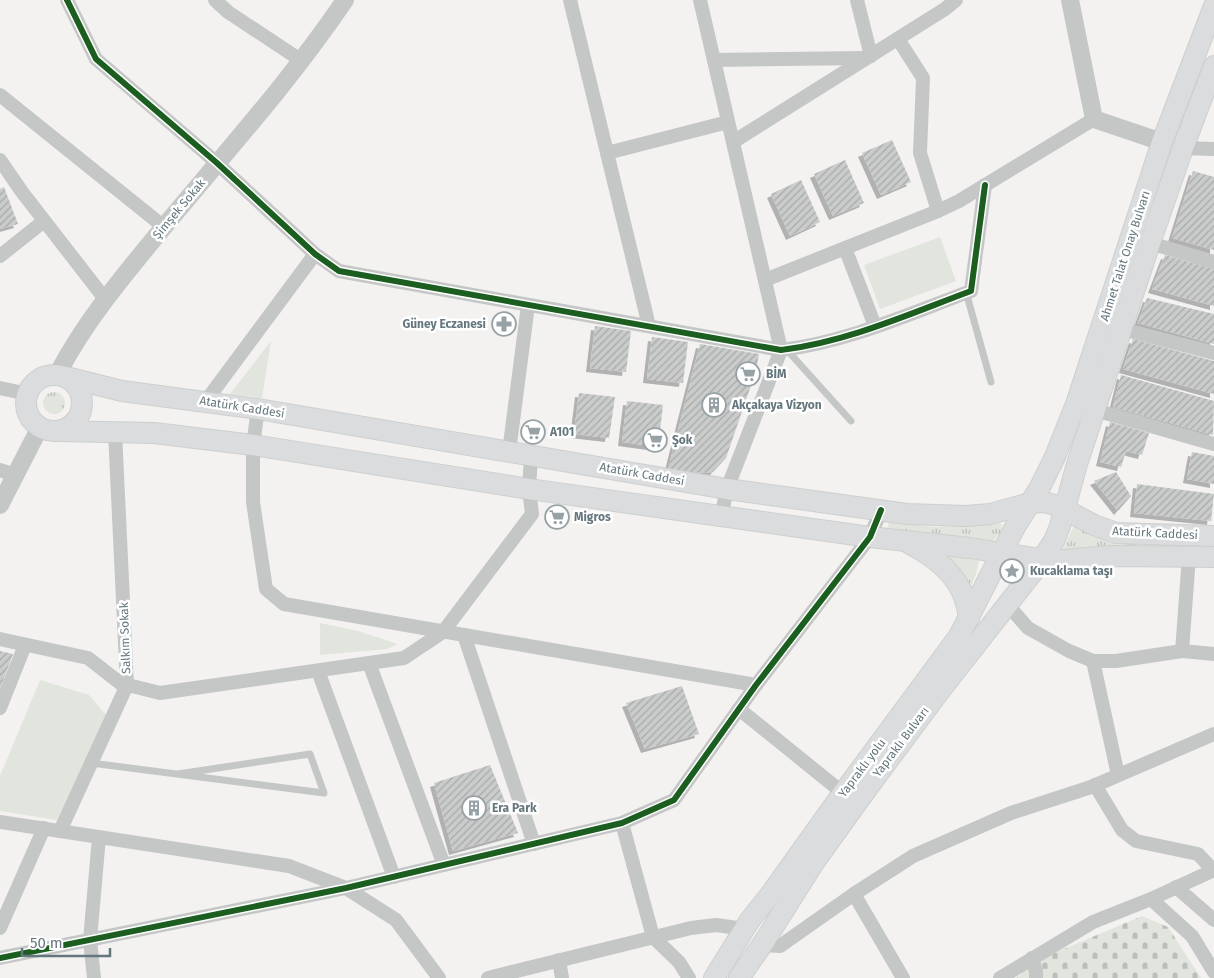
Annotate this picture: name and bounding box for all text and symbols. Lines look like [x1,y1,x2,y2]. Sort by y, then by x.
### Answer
street label: Şimşek Sokak [150,176,209,242]
street label: Ahmet Talat Onay Bulvarı [1097,189,1153,323]
pharmacy icon: Güney Eczanesi [491,311,517,337]
place label: Güney Eczanesi [402,317,486,331]
supermarket icon: BİM [735,361,761,387]
place label: BİM [766,366,787,381]
building icon: Akçakaya Vizyon [701,392,727,418]
street label: Atatürk Caddesi [198,393,286,421]
place label: Akçakaya Vizyon [731,398,822,413]
supermarket icon: A101 [520,419,546,445]
place label: A101 [549,425,574,439]
supermarket icon: Şok [642,427,668,453]
place label: Şok [672,433,693,448]
street label: Atatürk Caddesi [598,460,686,488]
supermarket icon: Migros [544,504,570,530]
place label: Migros [574,510,611,524]
street label: Atatürk Caddesi [1112,524,1198,542]
place icon: Kucaklama taşı [999,558,1025,584]
place label: Kucaklama taşı [1030,564,1113,579]
street label: Salkım Sokak [117,601,133,674]
street label: Yapraklı Bulvarı [870,704,932,780]
street label: Yapraklı yolu [835,736,889,800]
building icon: Era Park [461,795,487,821]
place label: Era Park [492,801,537,815]
scale bar [22,926,110,958]
text: 50 m [30,934,63,952]

